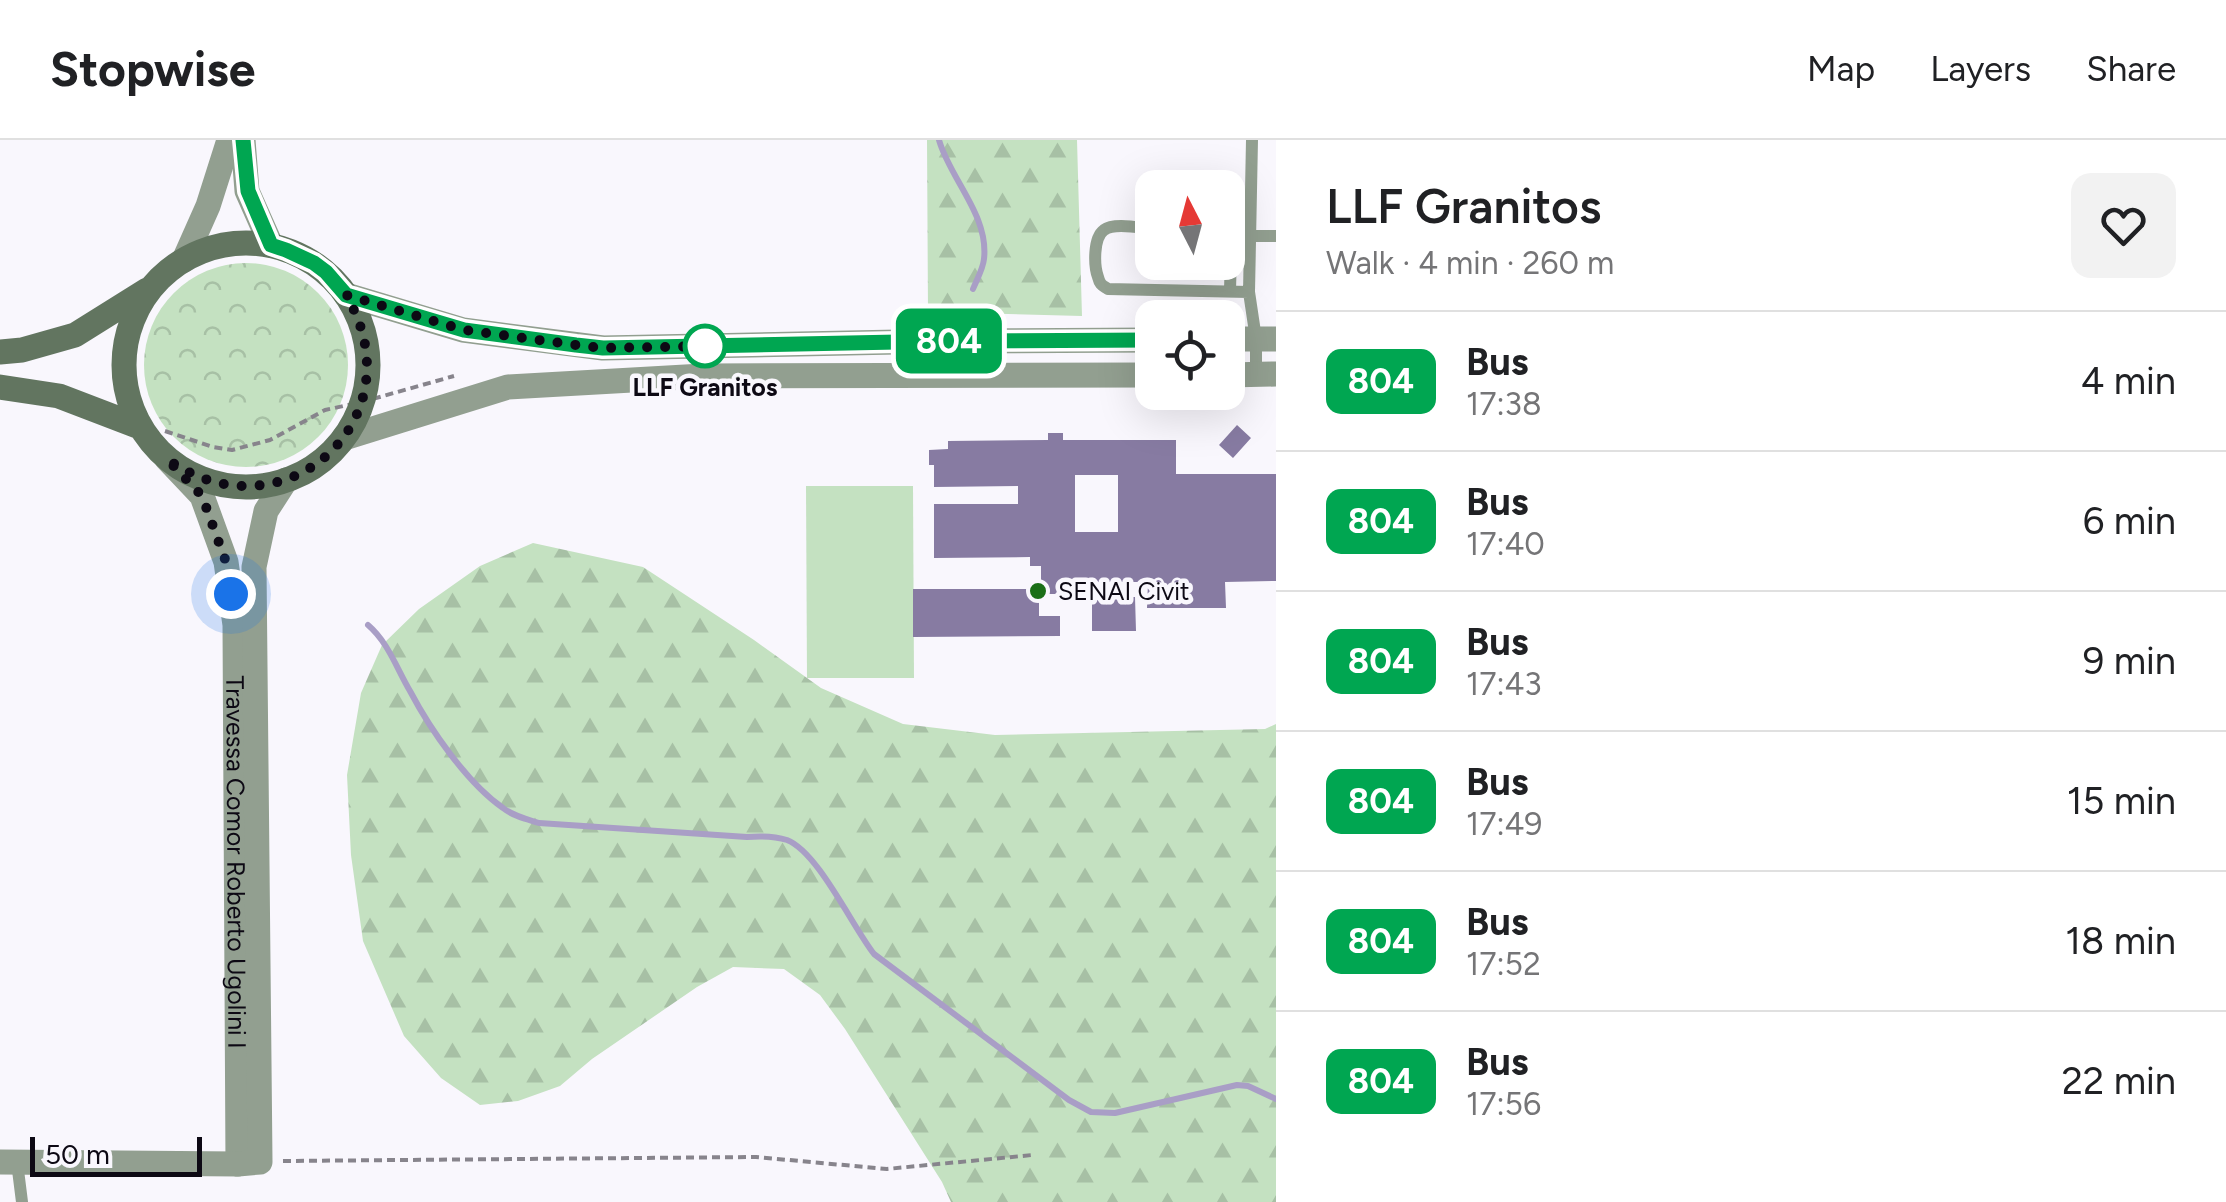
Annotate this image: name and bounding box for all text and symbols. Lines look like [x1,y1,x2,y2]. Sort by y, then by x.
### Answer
text: Stopwise [50,40,255,98]
text: Map [1807,48,1875,90]
text: Layers [1930,48,2031,90]
text: Share [2086,48,2176,90]
north arrow [1135,170,1245,280]
map controls [1135,170,1245,410]
button: heart [2071,173,2176,278]
text: LLF Granitos [1326,177,1601,235]
text: Walk · 4 min · 260 m [1326,244,1614,282]
button: locate [1135,300,1245,410]
line badge: 804 [892,308,1006,374]
text: 804 [916,320,982,362]
marker: LLF Granitos [684,325,726,367]
text: Bus [1466,339,1529,385]
text: 4 min [2081,358,2176,404]
text: 804 [1348,360,1414,402]
place label: LLF Granitos [633,372,778,402]
text: 17:38 [1466,385,1542,423]
text: Bus [1466,479,1529,525]
text: 6 min [2083,498,2176,544]
text: 804 [1348,500,1414,542]
text: 17:40 [1466,525,1545,563]
your location [206,569,256,619]
place label: SENAI Civit [1058,576,1189,606]
marker: SENAI Civit [1027,580,1049,602]
text: Bus [1466,619,1529,665]
text: 9 min [2083,638,2176,684]
text: 804 [1348,640,1414,682]
text: 17:43 [1466,665,1542,703]
street label: Travessa Comor Roberto Ugolini I [220,675,252,1049]
text: Bus [1466,759,1529,805]
text: 15 min [2067,778,2176,824]
text: 804 [1348,780,1414,822]
text: 17:49 [1466,805,1542,843]
text: Bus [1466,899,1529,945]
text: 18 min [2065,918,2176,964]
text: 804 [1348,920,1414,962]
text: 17:52 [1466,945,1541,983]
text: Bus [1466,1039,1529,1085]
text: 22 min [2062,1058,2176,1104]
text: 804 [1348,1060,1414,1102]
text: 17:56 [1466,1085,1541,1123]
scale bar [30,1132,202,1176]
text: 50 m [45,1137,110,1171]

